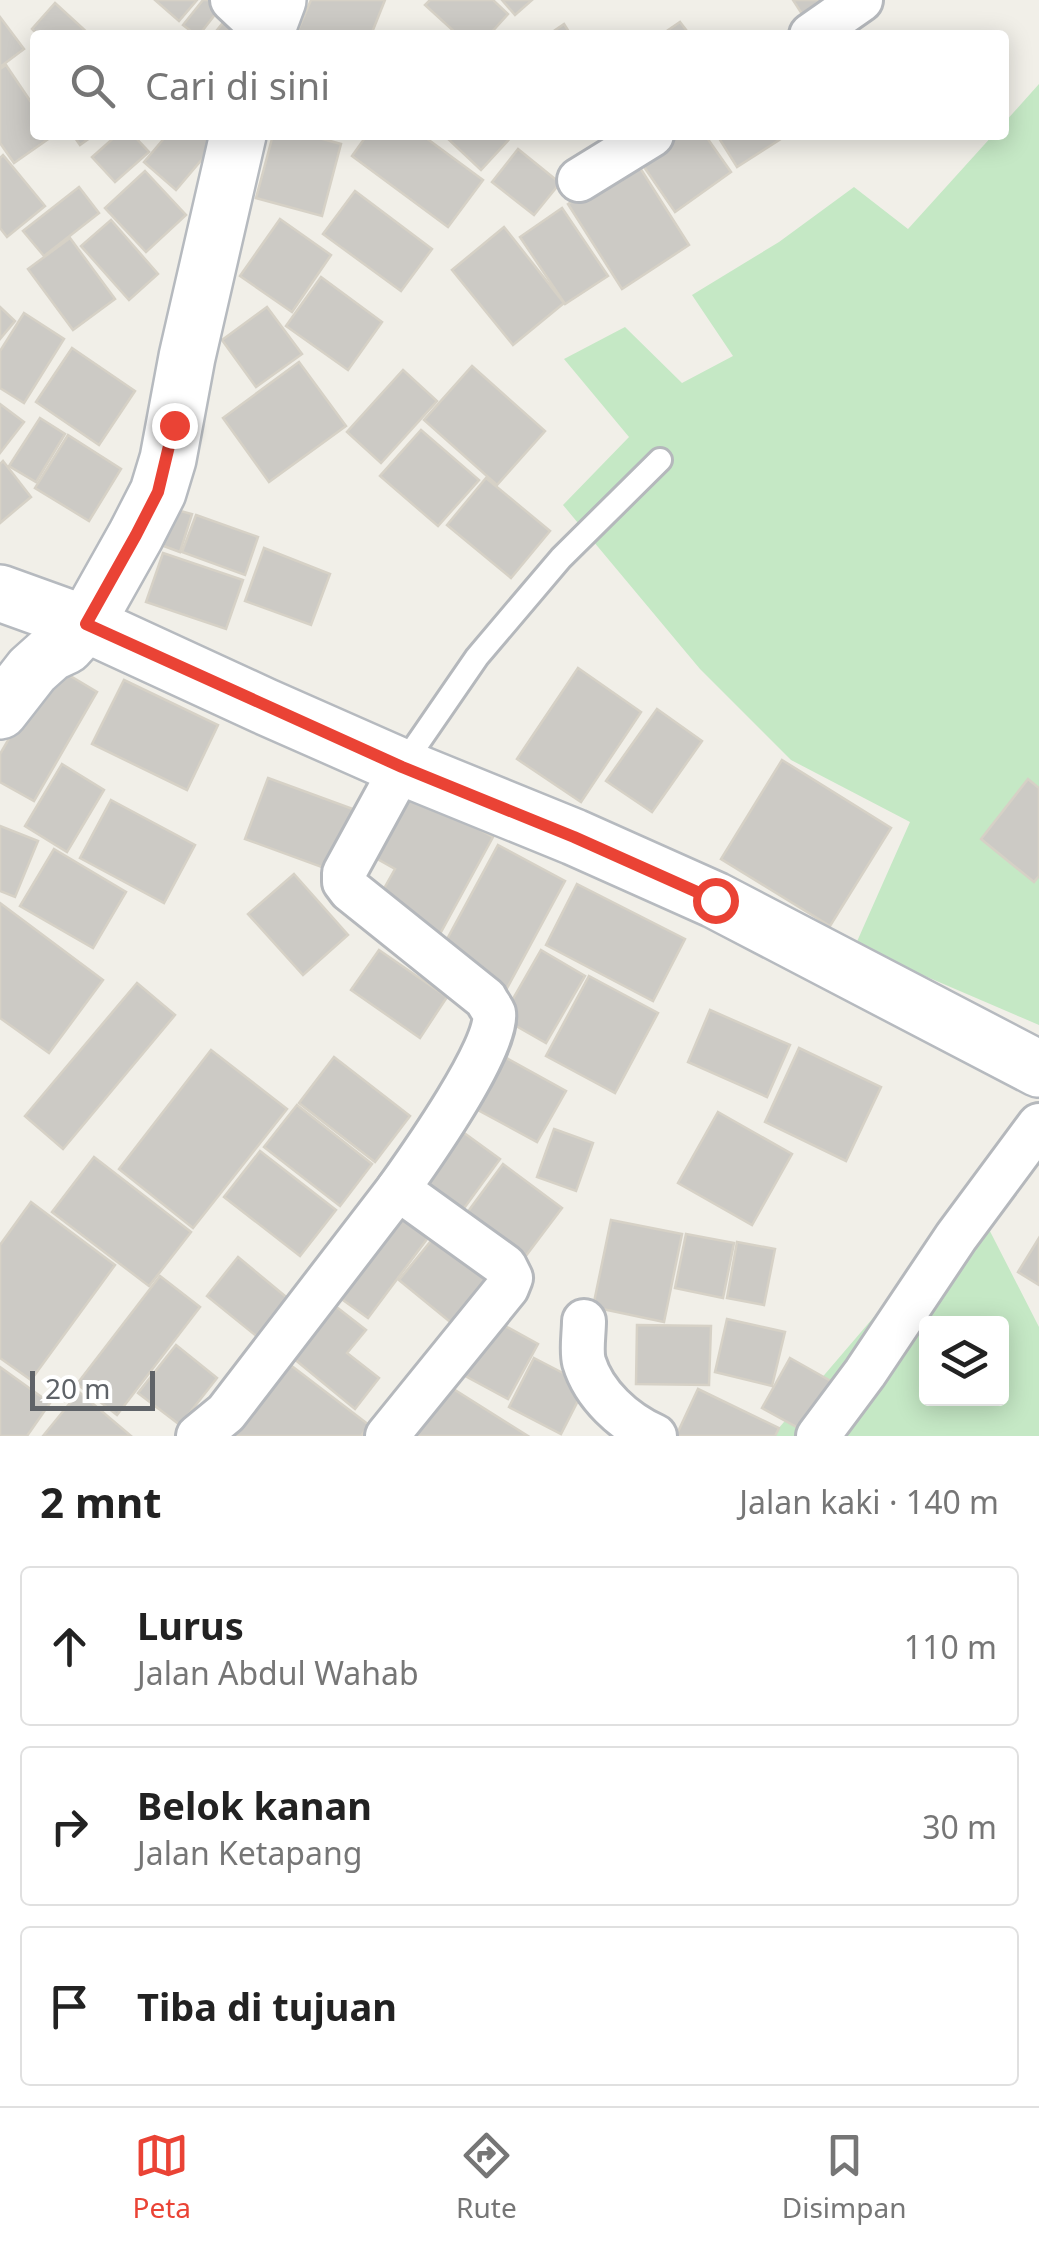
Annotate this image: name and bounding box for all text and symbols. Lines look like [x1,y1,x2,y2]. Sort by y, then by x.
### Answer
search box [30,30,1009,140]
icon: search [65,58,120,113]
text: Cari di sini [145,59,330,111]
route end [152,403,198,449]
route start [693,878,739,924]
map controls [919,1316,1009,1406]
button: layers [919,1316,1009,1406]
scale bar [30,1366,155,1410]
text: 20 m [45,1369,111,1407]
text: 2 mnt [40,1473,161,1530]
text: Jalan kaki · 140 m [739,1480,999,1523]
text: Lurus [137,1599,244,1651]
icon: ahead [42,1619,97,1674]
text: 110 m [904,1625,997,1668]
text: Jalan Abdul Wahab [137,1651,419,1694]
text: Belok kanan [137,1779,372,1831]
icon: right [42,1799,97,1854]
text: 30 m [922,1805,997,1848]
text: Jalan Ketapang [137,1831,362,1874]
icon: arrive [42,1979,97,2034]
text: Tiba di tujuan [137,1980,397,2032]
tab: Peta [133,2128,191,2226]
tab: Rute [456,2128,517,2226]
tab: Disimpan [782,2128,906,2226]

